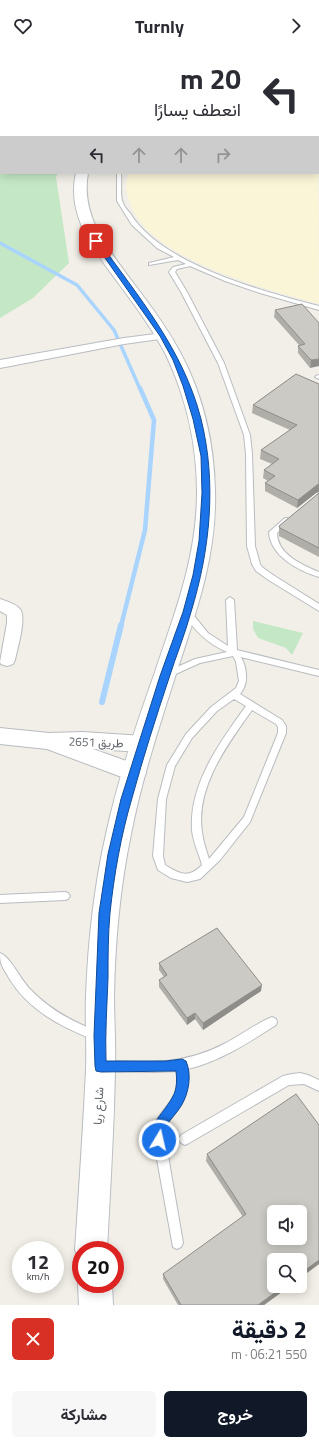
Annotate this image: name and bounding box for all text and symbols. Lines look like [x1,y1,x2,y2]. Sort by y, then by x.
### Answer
text: Turnly [135,13,184,40]
icon: heart [12,15,34,37]
icon: forward [285,15,307,37]
text: 20 m [180,57,241,100]
icon: left [255,68,307,120]
text: انعطف يسارًا [154,96,241,123]
icon: left [86,144,108,166]
icon: ahead [128,144,150,166]
icon: ahead [170,144,192,166]
icon: right [212,144,234,166]
pin [79,224,113,258]
icon: arrive [85,230,107,252]
street label: طريق 2651 [68,732,124,752]
street label: شارع ريا [88,1087,108,1125]
position arrow [138,1119,180,1161]
map controls [267,1205,307,1293]
button: sound [267,1205,307,1245]
speed limit sign: 20 [72,1241,124,1293]
text: 12 [27,1246,49,1277]
button: search [267,1253,307,1293]
text: km/h [27,1269,49,1284]
text: 2 دقيقة [232,1311,307,1347]
button: close [12,1318,54,1360]
text: 550 m · 06:21 [231,1344,307,1364]
button: مشاركة [12,1391,156,1437]
button: خروج [164,1391,307,1437]

